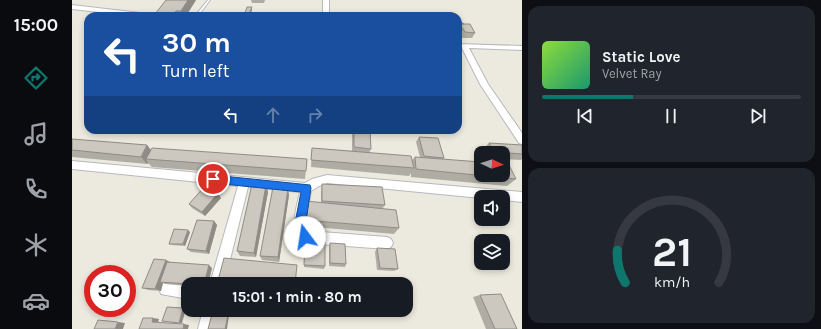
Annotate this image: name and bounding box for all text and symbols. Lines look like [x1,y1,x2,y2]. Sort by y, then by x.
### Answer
text: 15:00 [14,14,58,36]
text: 30 m [162,26,231,59]
icon: left [96,28,148,80]
text: Static Love [602,48,680,66]
text: Turn left [162,60,230,82]
icon: directions [22,64,50,92]
text: Velvet Ray [602,66,662,81]
icon: left [220,104,242,126]
icon: ahead [262,104,284,126]
icon: right [304,104,326,126]
icon: previous [574,105,596,127]
icon: pause [660,105,682,127]
icon: next [747,105,769,127]
icon: music [22,120,50,148]
north arrow [474,146,510,182]
map controls [474,146,510,270]
pin [196,162,230,196]
icon: arrive [202,168,224,190]
icon: phone [22,175,50,203]
button: sound [474,190,510,226]
position arrow [284,216,326,258]
text: 21 [652,228,692,276]
icon: climate [22,231,50,259]
button: layers [474,234,510,270]
speed limit sign: 30 [84,265,136,317]
text: km/h [653,274,690,291]
icon: car [22,287,50,315]
text: 15:01 · 1 min · 80 m [232,288,362,306]

